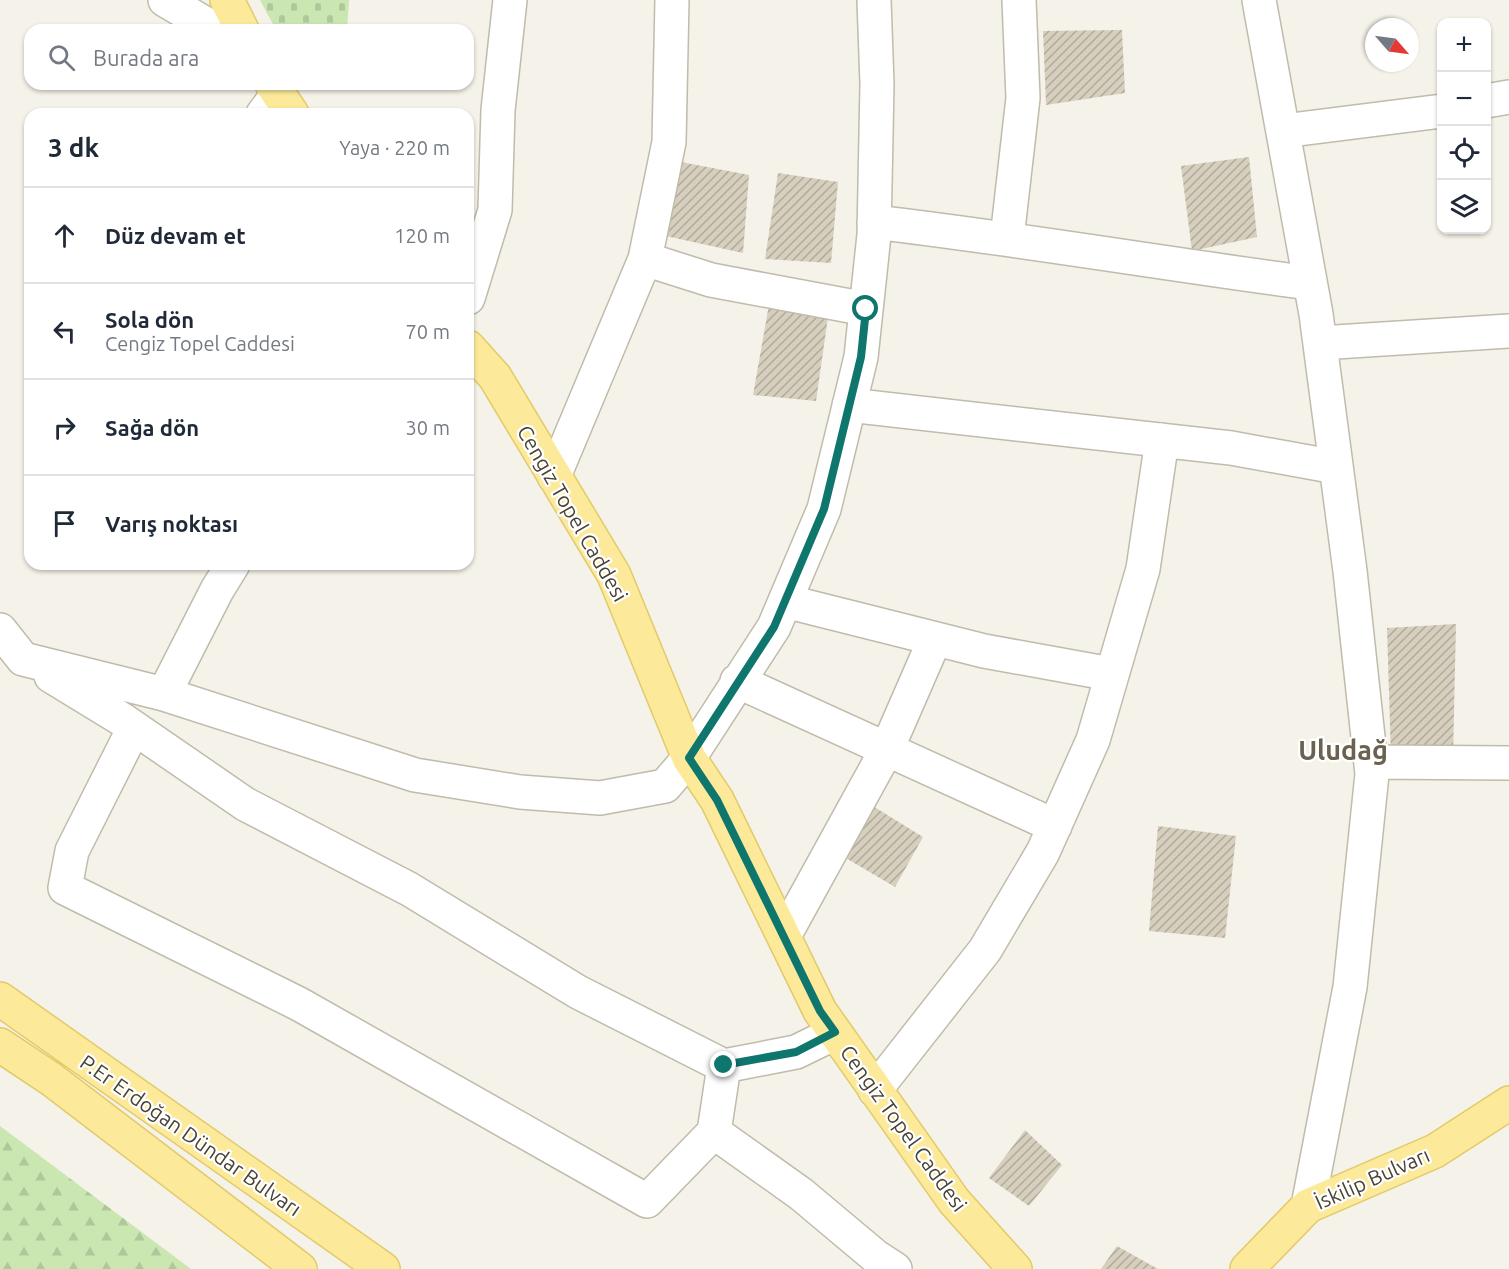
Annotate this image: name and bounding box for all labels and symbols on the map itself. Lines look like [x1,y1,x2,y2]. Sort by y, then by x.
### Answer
north arrow [1365,18,1419,72]
route start [852,295,878,321]
street label: Cengiz Topel Caddesi [513,421,633,605]
district label: Uludağ [1298,735,1388,765]
street label: Cengiz Topel Caddesi [836,1040,972,1216]
street label: P.Er Erdoğan Dündar Bulvarı [76,1049,306,1221]
route end [710,1051,736,1077]
street label: İskilip Bulvarı [1311,1142,1433,1214]

